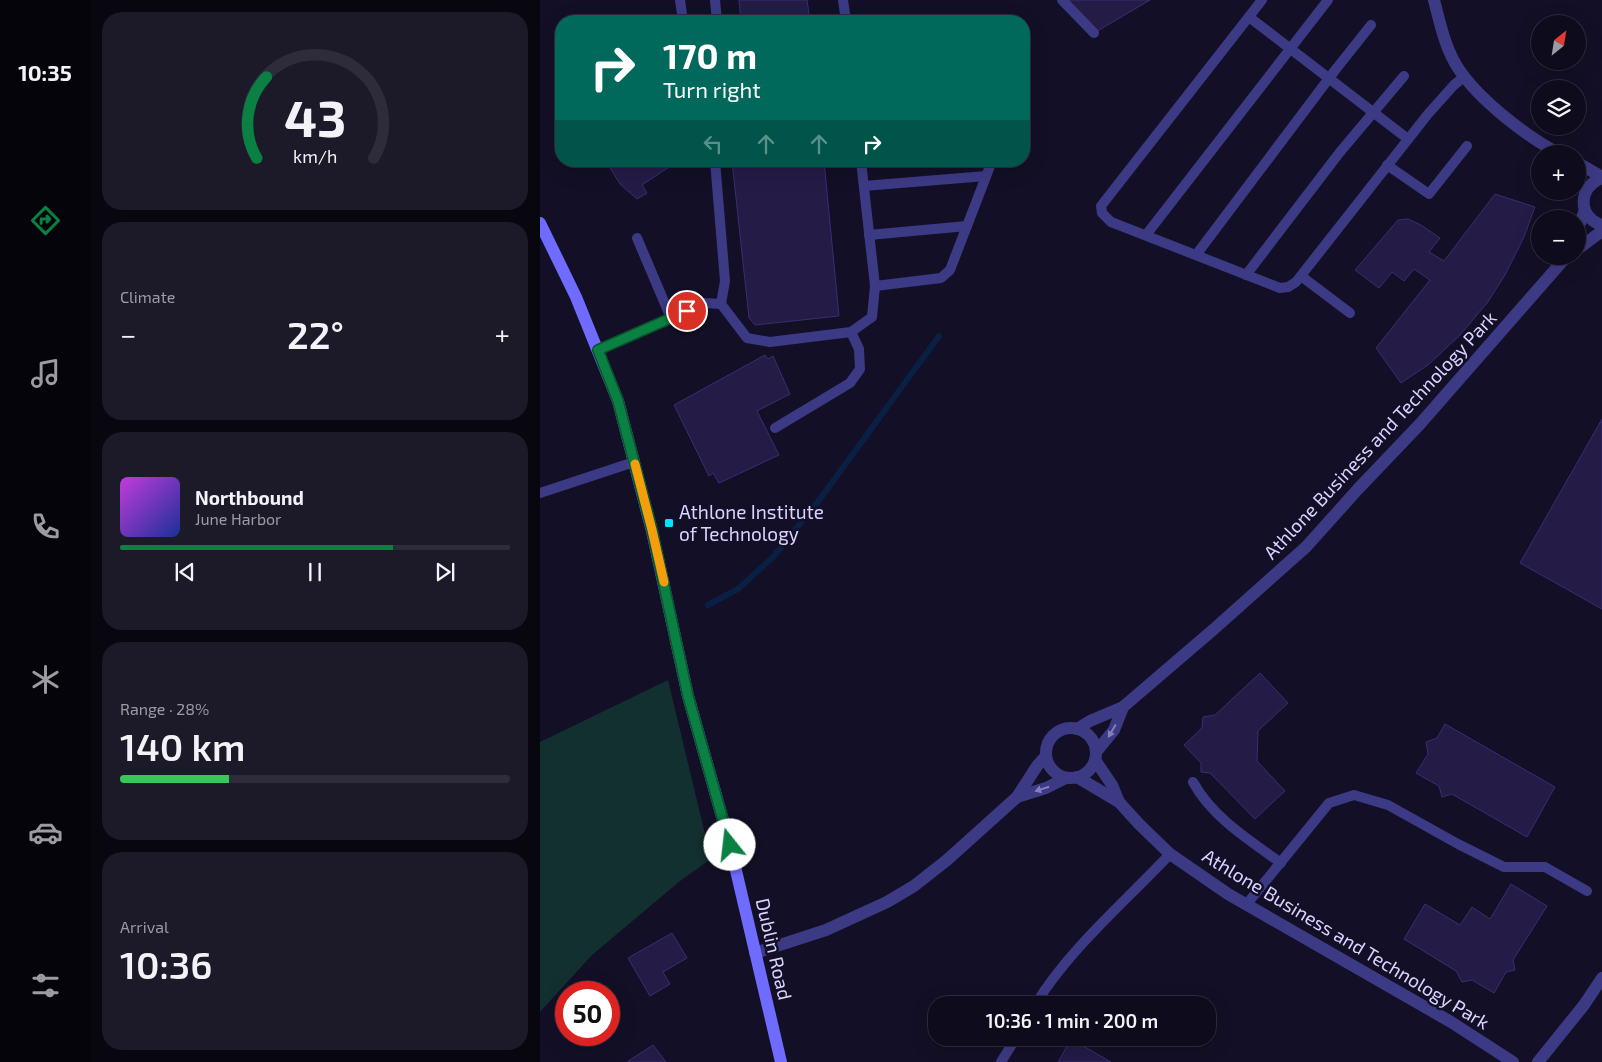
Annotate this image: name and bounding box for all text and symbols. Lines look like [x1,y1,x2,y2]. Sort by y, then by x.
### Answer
north arrow [1531,15,1586,70]
map controls [1531,15,1586,265]
text: 170 m [663,34,757,76]
icon: right [580,35,645,100]
text: 10:35 [18,59,72,85]
text: Turn right [663,76,761,102]
button: layers [1531,80,1586,135]
text: 43 [284,85,346,147]
icon: left [699,130,727,158]
icon: ahead [752,130,780,158]
icon: ahead [805,130,833,158]
icon: right [858,130,886,158]
text: km/h [293,145,337,167]
button: + [1531,145,1586,200]
icon: directions [28,203,63,238]
button: − [1531,210,1586,265]
text: Climate [120,287,175,306]
pin [666,290,708,332]
icon: arrive [673,297,701,325]
street label: Athlone Business and Technology Park [1258,306,1501,563]
text: 22° [287,311,344,357]
text: − [120,317,136,351]
text: + [495,317,510,351]
icon: music [28,356,63,391]
text: Northbound [195,486,304,509]
place label: Athlone Institute of Technology [679,500,824,545]
icon: phone [28,509,63,544]
text: June Harbor [195,509,282,528]
marker: Athlone Institute of Technology [663,517,675,529]
icon: previous [171,558,199,586]
icon: pause [301,558,329,586]
icon: next [431,558,459,586]
icon: climate [28,662,63,697]
text: Range · 28% [120,699,209,718]
text: 140 km [120,723,245,769]
one-way arrow [1107,725,1116,738]
one-way arrow [1034,785,1049,793]
icon: car [28,815,63,850]
position arrow [703,818,755,870]
street label: Athlone Business and Technology Park [1199,844,1494,1034]
street label: Dublin Road [752,896,797,1002]
text: Arrival [120,917,169,936]
text: 10:36 [120,941,212,987]
icon: filters [28,968,63,1003]
speed limit sign: 50 [555,981,620,1046]
text: 10:36 · 1 min · 200 m [986,1009,1158,1032]

